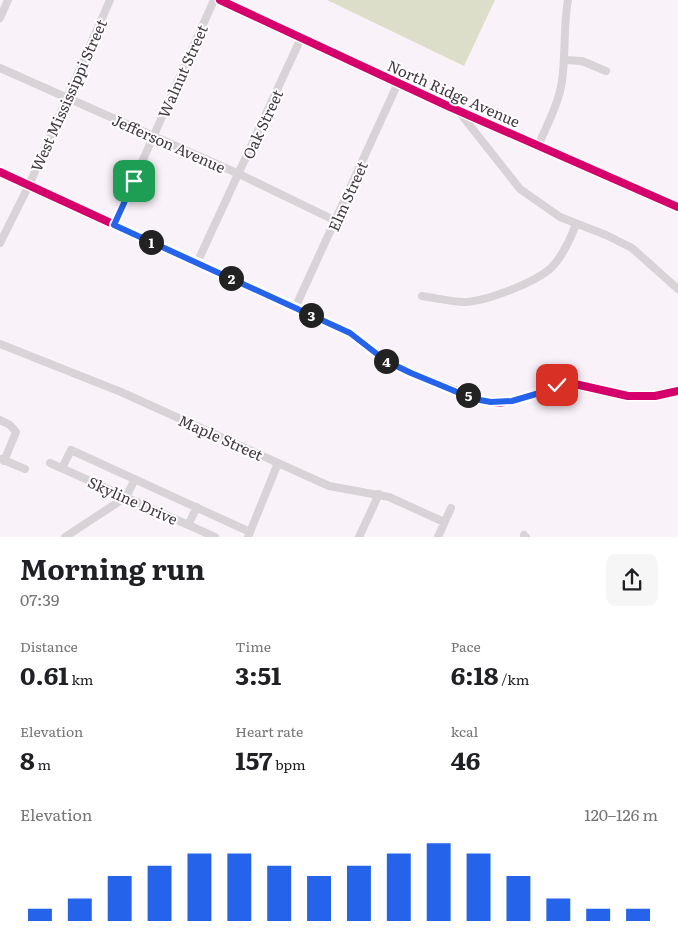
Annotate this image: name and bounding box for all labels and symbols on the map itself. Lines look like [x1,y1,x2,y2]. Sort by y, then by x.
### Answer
street label: West Mississippi Street [24,15,112,175]
street label: Walnut Street [151,21,213,121]
street label: North Ridge Avenue [384,53,524,133]
street label: Oak Street [236,85,288,163]
street label: Jefferson Avenue [109,108,230,178]
street label: Elm Street [321,157,373,235]
pin [113,160,155,202]
pin: 1 [138,230,164,254]
pin: 2 [218,266,244,290]
pin: 3 [298,302,324,328]
pin: 4 [374,348,398,374]
pin [536,364,578,406]
pin: 5 [456,382,480,408]
street label: Maple Street [175,408,267,466]
street label: Skyline Drive [84,470,182,530]

